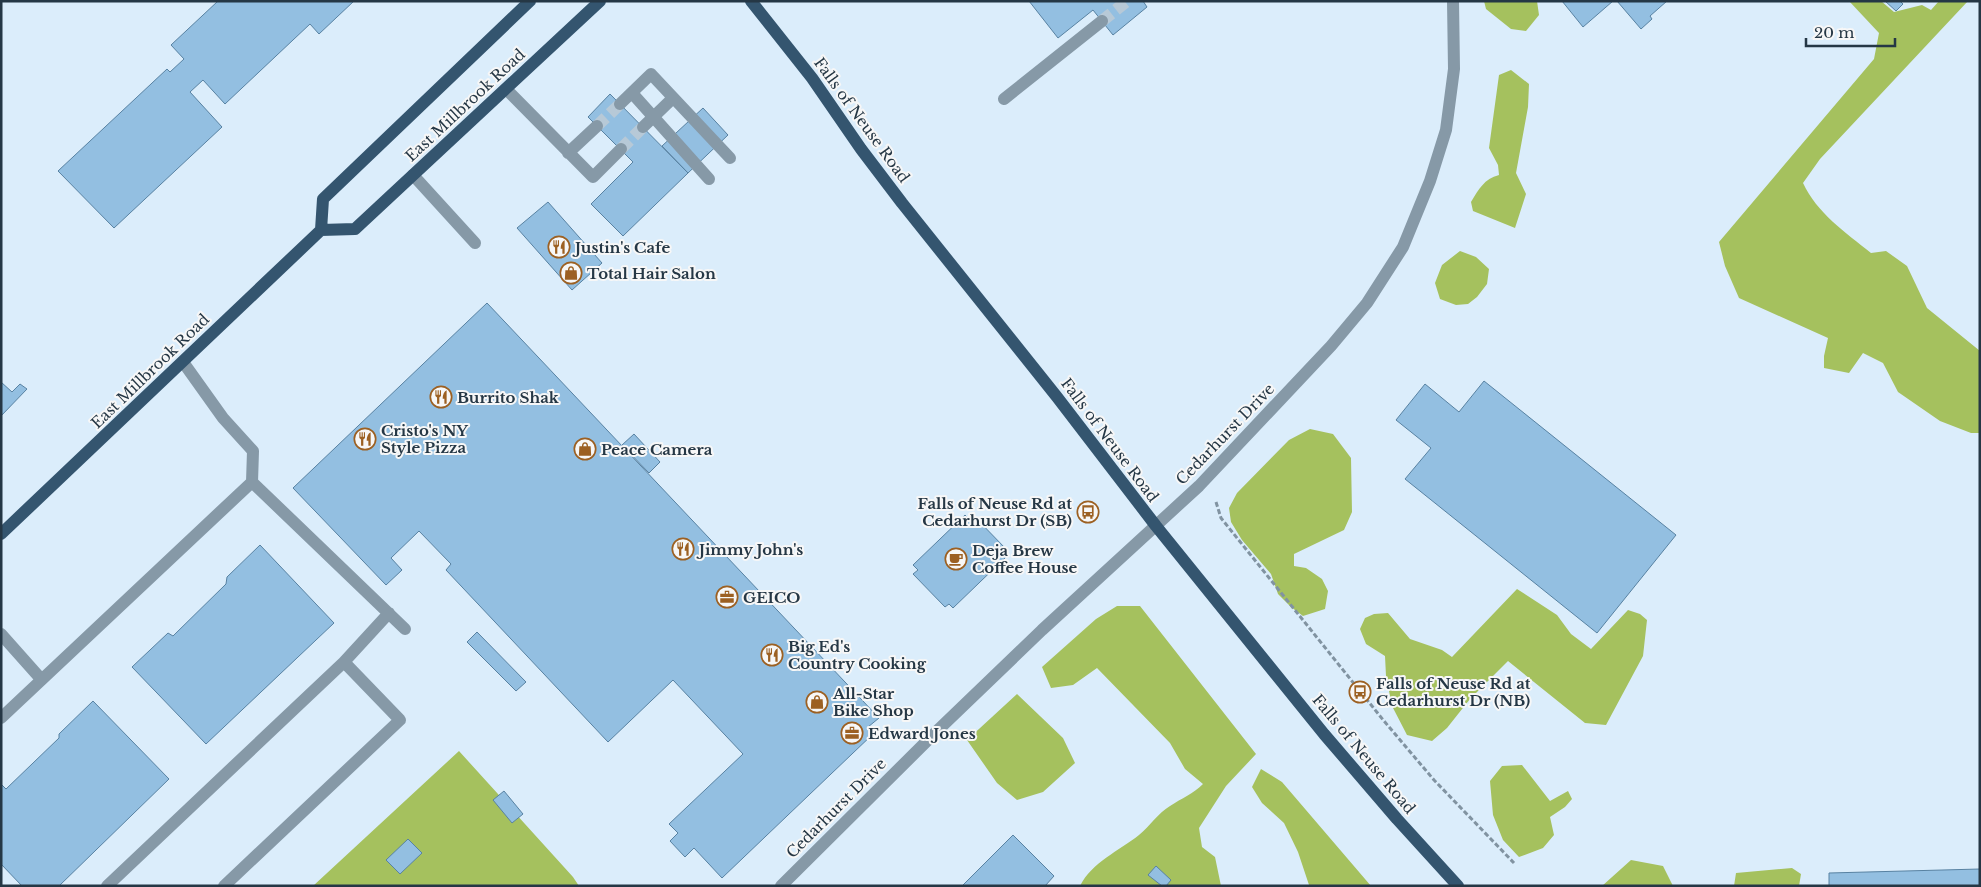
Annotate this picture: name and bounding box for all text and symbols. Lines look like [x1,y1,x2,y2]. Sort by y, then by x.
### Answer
scale bar [1806,15,1895,47]
text: 20 m [1814,23,1854,42]
street label: East Millbrook Road [401,45,529,165]
street label: Falls of Neuse Road [810,54,914,186]
restaurant icon: Justin's Cafe [547,235,571,259]
place label: Justin's Cafe [572,238,671,257]
shop icon: Total Hair Salon [559,261,583,285]
place label: Total Hair Salon [587,264,716,283]
street label: East Millbrook Road [87,310,213,432]
street label: Falls of Neuse Road [1057,374,1163,506]
street label: Cedarhurst Drive [1172,379,1278,489]
restaurant icon: Burrito Shak [429,385,453,409]
place label: Burrito Shak [457,388,560,407]
place label: Cristo's NY Style Pizza [381,421,469,457]
restaurant icon: Cristo's NY Style Pizza [353,427,377,451]
shop icon: Peace Camera [573,437,597,461]
place label: Peace Camera [601,440,713,459]
place label: Falls of Neuse Rd at Cedarhurst Dr (SB) [918,494,1072,530]
bus stop icon: Falls of Neuse Rd at Cedarhurst Dr (SB) [1076,500,1100,524]
restaurant icon: Jimmy John's [671,537,695,561]
place label: Jimmy John's [696,540,803,559]
place label: Deja Brew Coffee House [972,541,1078,577]
cafe icon: Deja Brew Coffee House [944,547,968,571]
office icon: GEICO [715,585,739,609]
place label: GEICO [743,588,800,607]
place label: Big Ed's Country Cooking [788,637,927,673]
restaurant icon: Big Ed's Country Cooking [760,643,784,667]
place label: Falls of Neuse Rd at Cedarhurst Dr (NB) [1376,674,1531,710]
bus stop icon: Falls of Neuse Rd at Cedarhurst Dr (NB) [1348,680,1372,704]
place label: All-Star Bike Shop [832,684,914,720]
shop icon: All-Star Bike Shop [805,690,829,714]
street label: Falls of Neuse Road [1308,690,1420,818]
office icon: Edward Jones [840,721,864,745]
place label: Edward Jones [868,724,976,743]
street label: Cedarhurst Drive [782,754,890,862]

